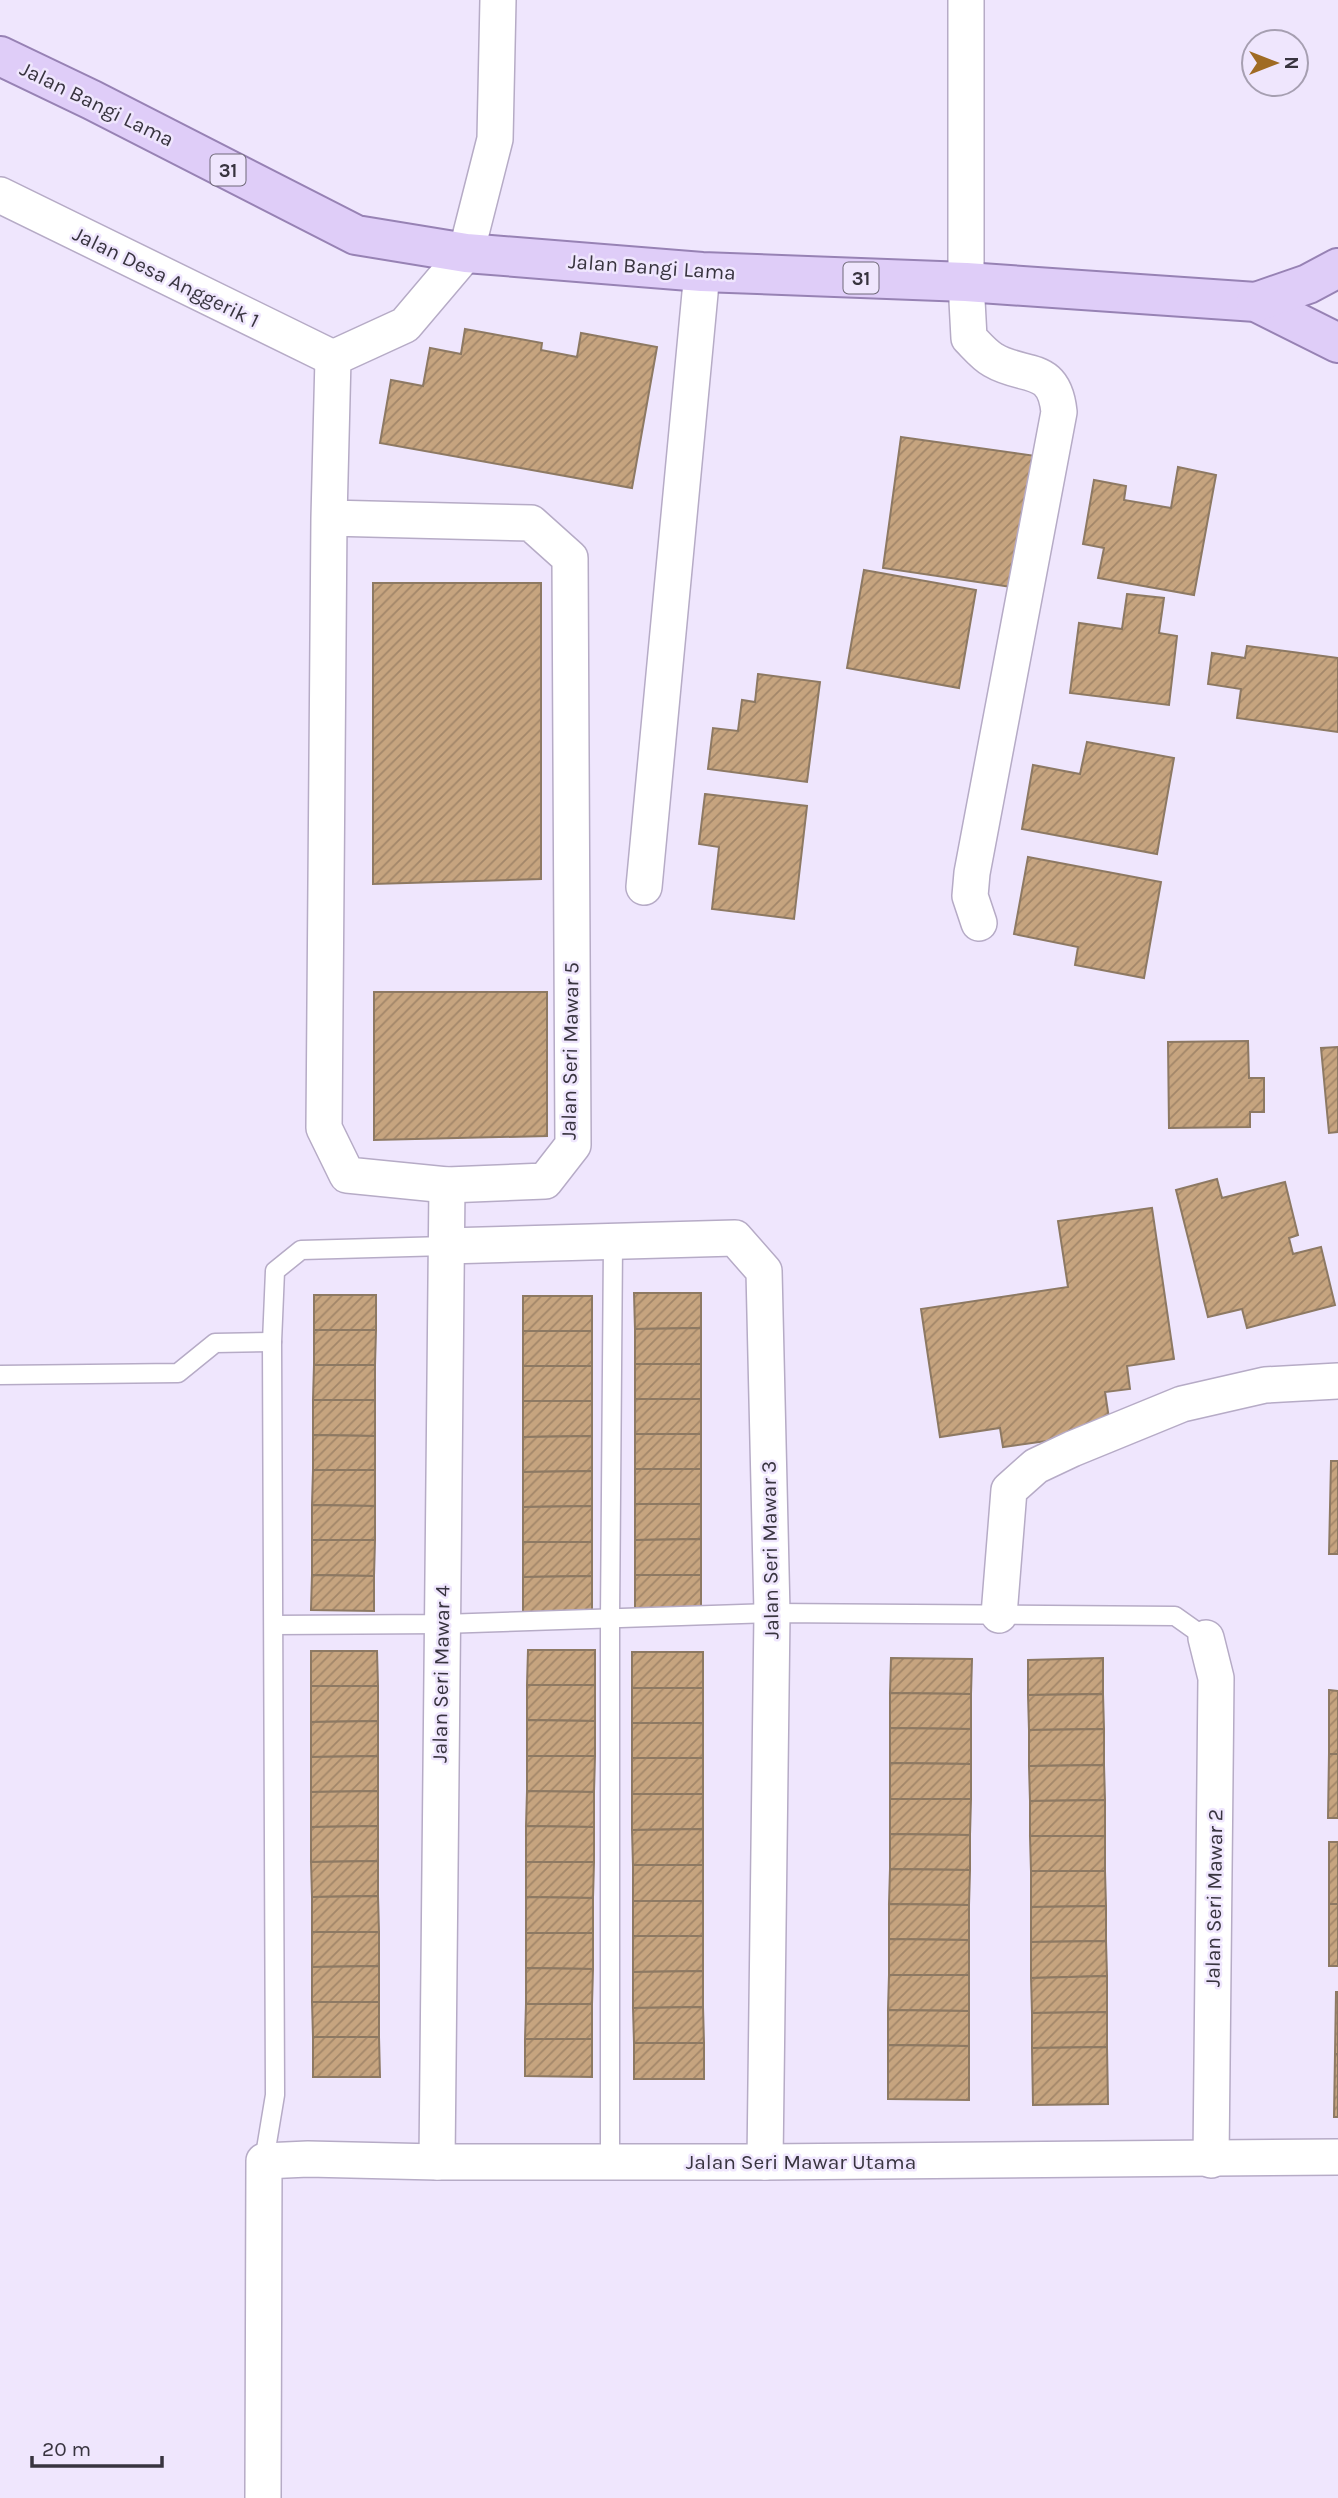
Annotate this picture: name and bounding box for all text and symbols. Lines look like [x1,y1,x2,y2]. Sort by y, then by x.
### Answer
north arrow [1240,28,1310,98]
street label: Jalan Bangi Lama [16,56,178,152]
text: N [1280,56,1302,70]
road number: 31 [210,154,246,186]
street label: Jalan Desa Anggerik 1 [69,221,263,333]
street label: Jalan Bangi Lama [567,249,737,285]
road number: 31 [844,262,878,294]
street label: Jalan Seri Mawar 5 [556,962,584,1140]
street label: Jalan Seri Mawar 3 [756,1461,784,1639]
street label: Jalan Seri Mawar 4 [427,1585,455,1763]
street label: Jalan Seri Mawar 2 [1200,1809,1228,1987]
street label: Jalan Seri Mawar Utama [686,2150,916,2174]
scale bar [32,2424,161,2468]
text: 20 m [42,2437,91,2461]

